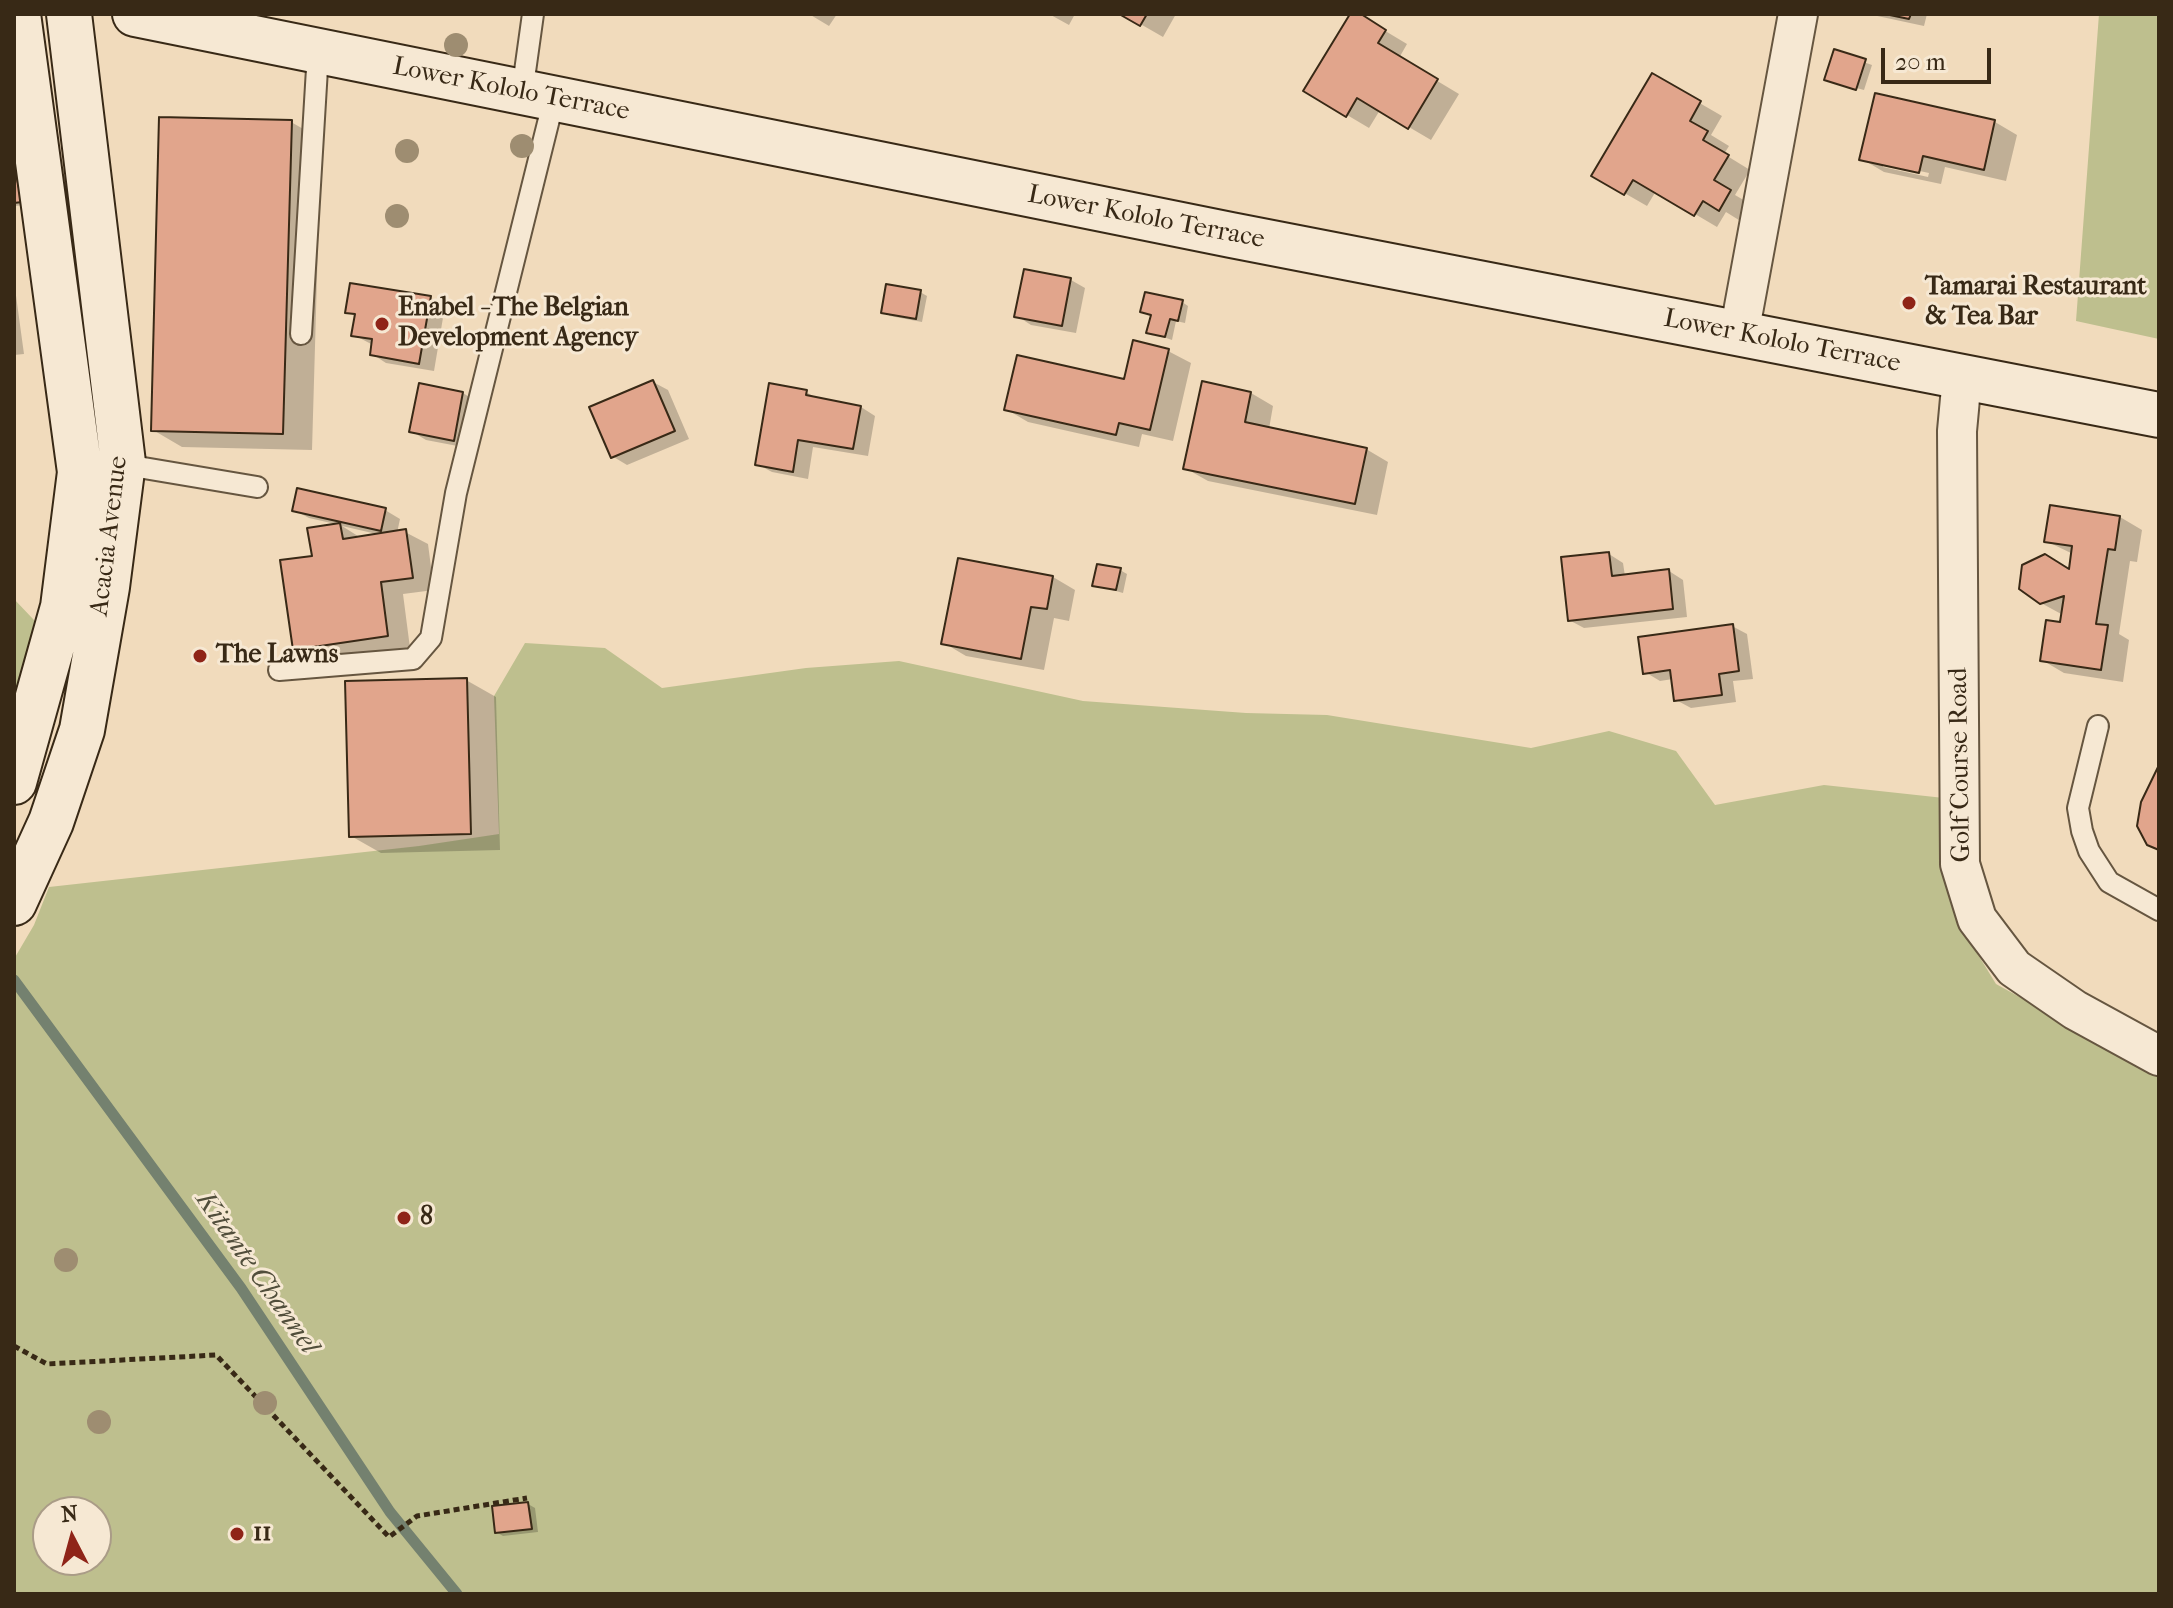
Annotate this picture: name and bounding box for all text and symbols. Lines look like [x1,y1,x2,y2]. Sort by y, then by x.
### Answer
scale bar [1885,32,1995,82]
text: 20 m [1895,48,1946,76]
street label: Lower Kololo Terrace [390,52,632,128]
street label: Lower Kololo Terrace [1025,180,1267,256]
place label: Tamarai Restaurant & Tea Bar [1925,272,2146,334]
place label: Enabel - The Belgian Development Agency [398,293,638,354]
marker: Tamarai Restaurant & Tea Bar [1900,294,1918,312]
street label: Lower Kololo Terrace [1661,304,1903,380]
marker: Enabel - The Belgian Development Agency [373,315,391,333]
street label: Acacia Avenue [85,454,135,618]
place label: The Lawns [216,640,338,672]
marker: The Lawns [191,647,209,665]
street label: Golf Course Road [1944,667,1978,863]
water label: Kitante Channel [187,1185,325,1361]
place label: 8 [420,1202,433,1234]
marker: 8 [395,1209,413,1227]
north arrow [32,1496,112,1576]
text: N [60,1500,79,1528]
place label: 11 [253,1518,272,1550]
marker: 11 [228,1525,246,1543]

